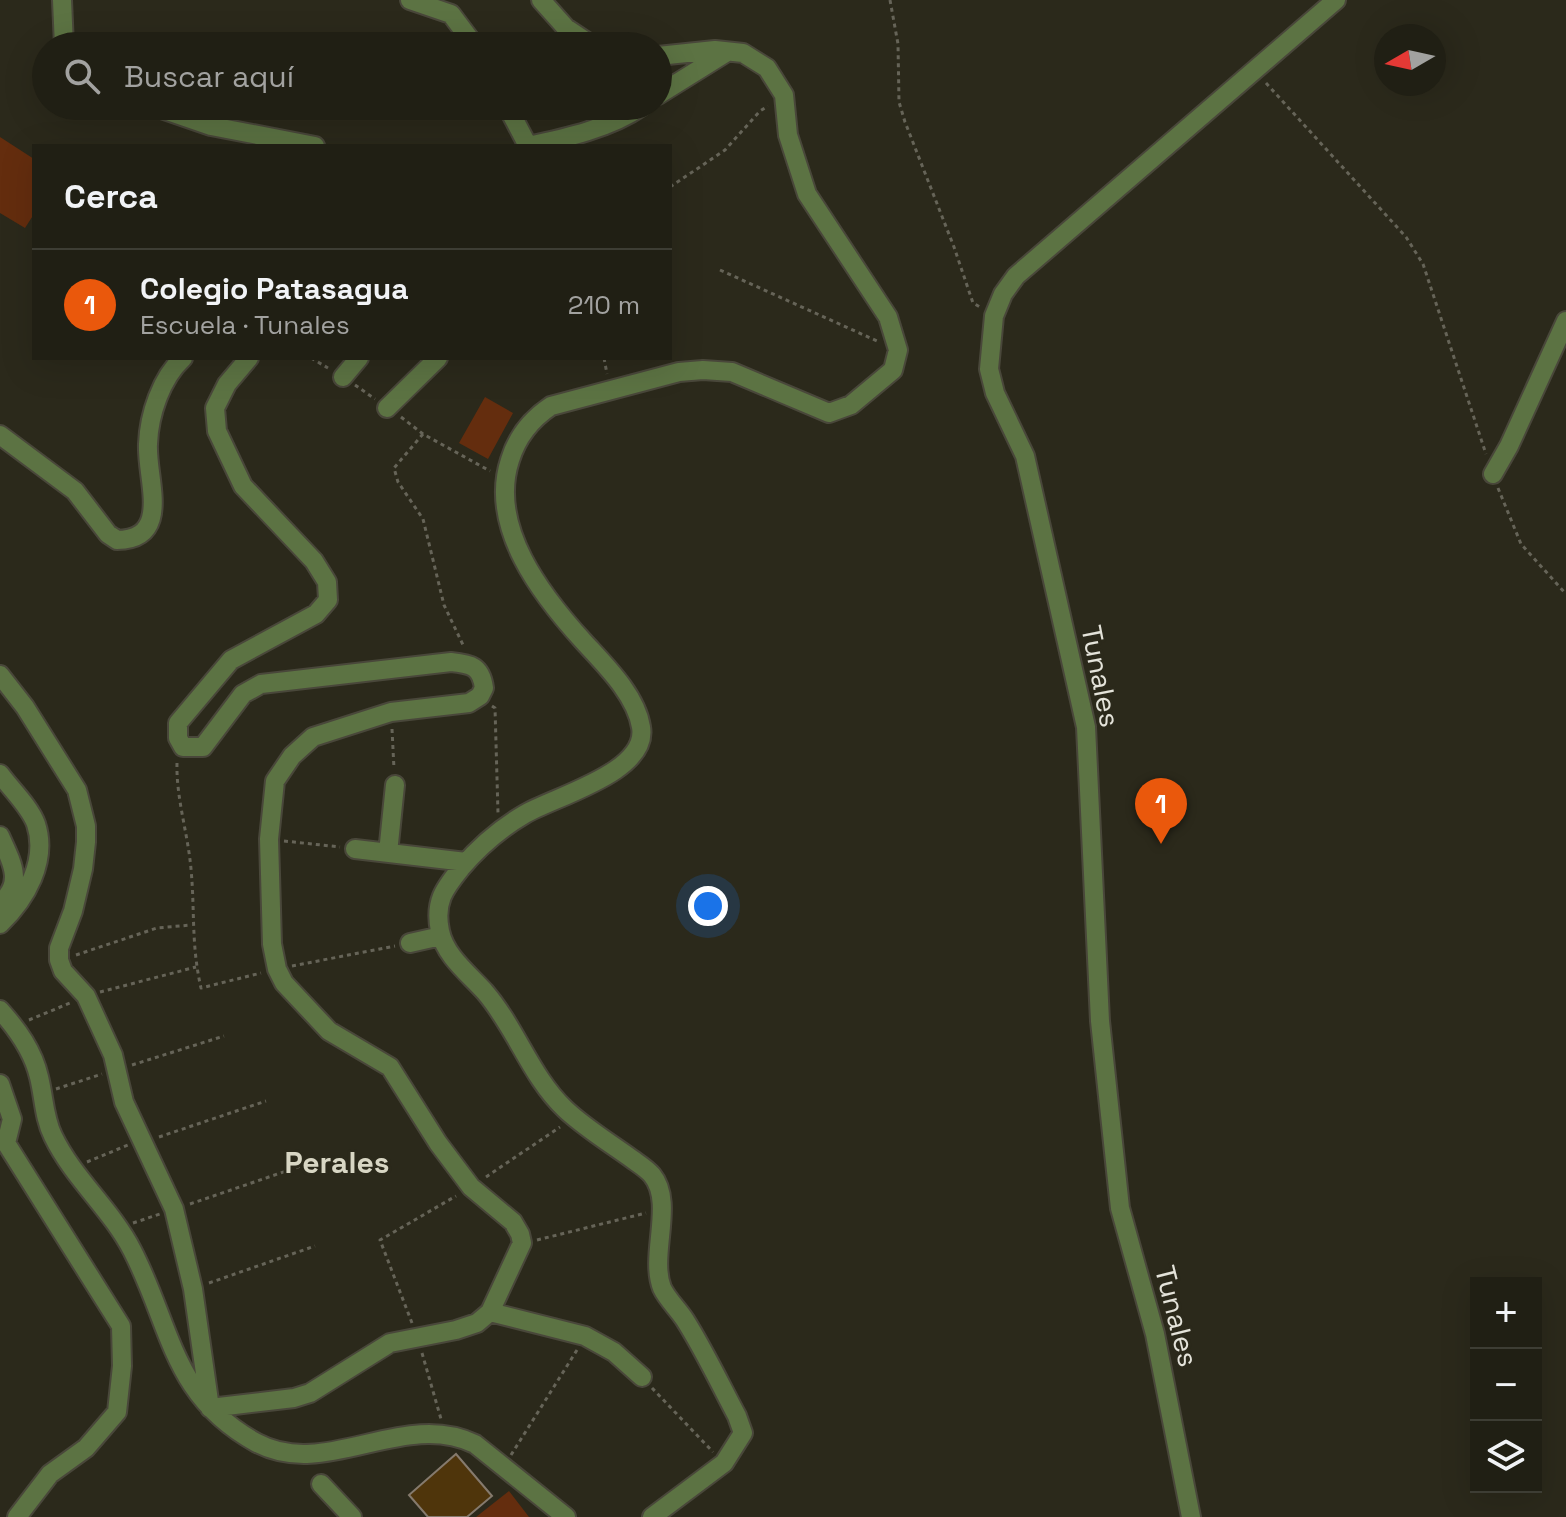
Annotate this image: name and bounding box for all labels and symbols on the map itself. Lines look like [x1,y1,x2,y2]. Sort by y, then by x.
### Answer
north arrow [1374,24,1446,96]
street label: Tunales [1074,622,1128,730]
pin: 1 [1135,778,1187,844]
your location [688,886,728,926]
district label: Perales [285,1143,389,1182]
street label: Tunales [1147,1262,1207,1370]

